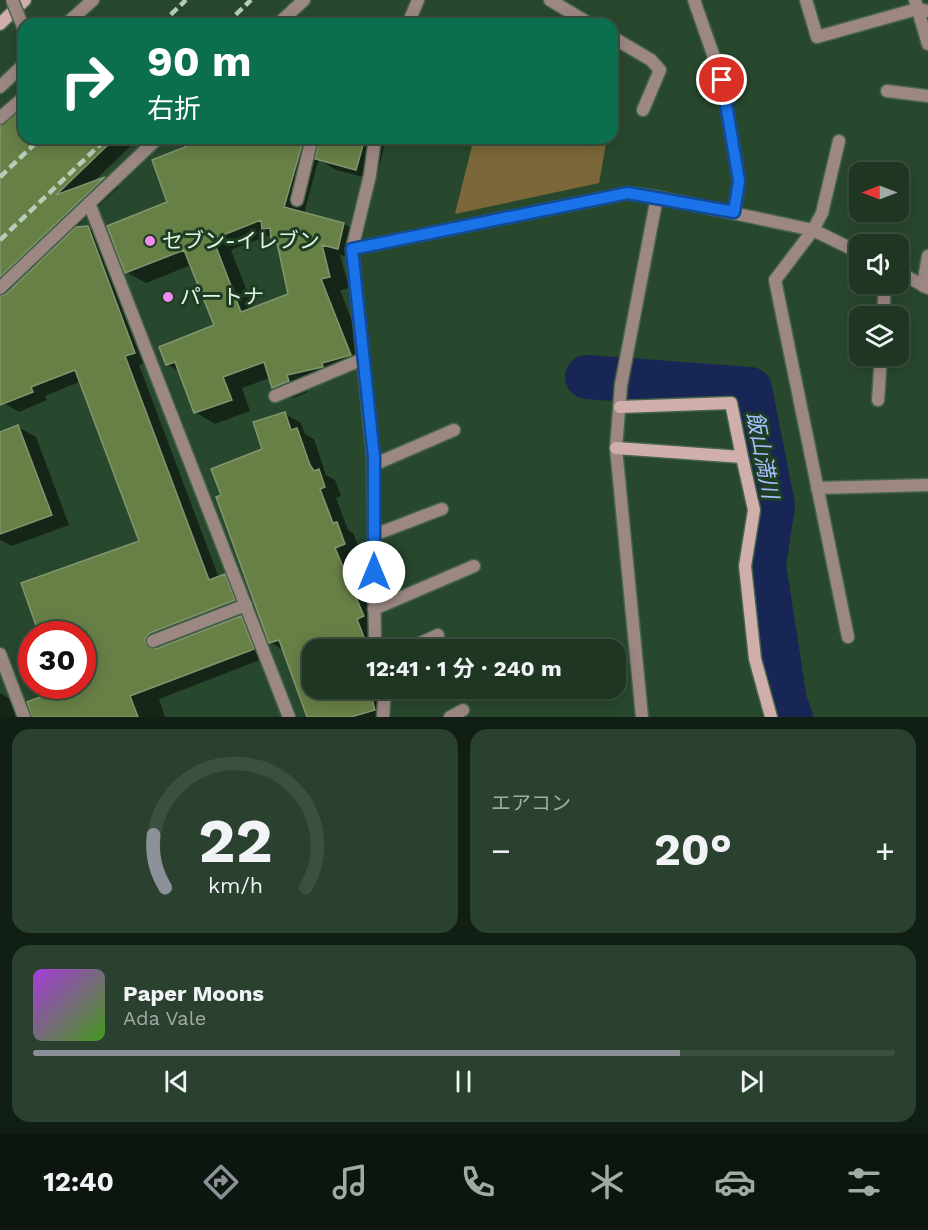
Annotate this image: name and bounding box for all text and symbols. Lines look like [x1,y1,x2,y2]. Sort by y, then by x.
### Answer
text: 90 m [147,37,251,86]
icon: right [48,42,126,120]
pin [696,54,747,105]
icon: arrive [705,63,738,96]
text: 右折 [147,93,201,125]
north arrow [849,162,909,222]
map controls [849,162,909,366]
place label: セブン-イレブン [162,228,320,253]
marker: セブン-イレブン [143,234,157,248]
button: sound [849,234,909,294]
place label: パートナ [180,284,264,309]
marker: パートナ [161,290,175,304]
button: layers [849,306,909,366]
water label: 飯山満川 [742,410,784,503]
position arrow [342,540,406,604]
speed limit sign: 30 [18,621,96,699]
text: 12:41 · 1 分 · 240 m [366,656,562,681]
text: エアコン [491,791,571,815]
text: 22 [198,804,272,877]
text: 20° [654,823,732,876]
text: − [491,831,511,870]
text: + [875,831,895,870]
text: km/h [207,873,263,898]
text: Paper Moons [123,981,264,1006]
text: Ada Vale [123,1006,206,1030]
icon: previous [160,1065,193,1098]
icon: pause [447,1065,480,1098]
icon: next [735,1065,768,1098]
icon: directions [200,1161,242,1203]
icon: music [329,1161,371,1203]
icon: phone [457,1161,499,1203]
icon: climate [586,1161,628,1203]
icon: car [714,1161,756,1203]
icon: filters [843,1161,885,1203]
text: 12:40 [43,1166,114,1198]

